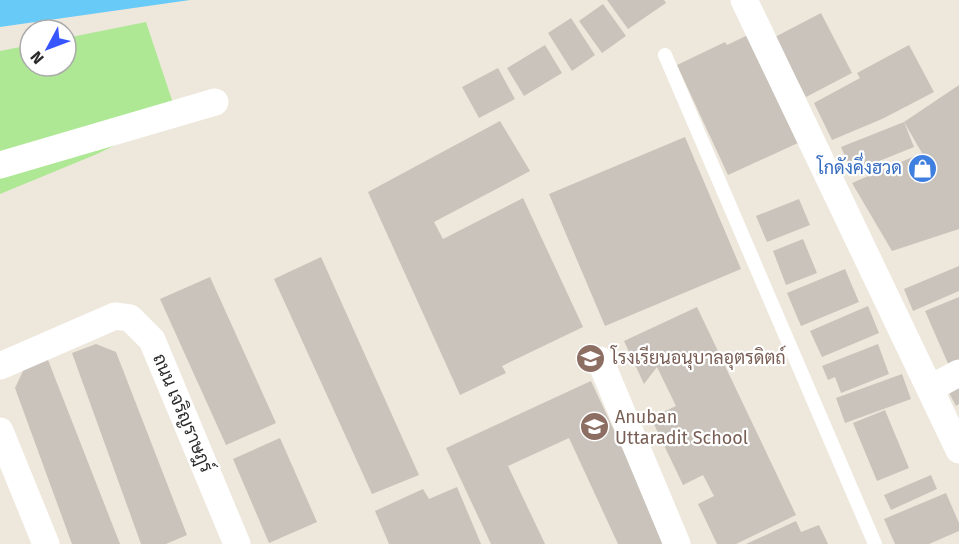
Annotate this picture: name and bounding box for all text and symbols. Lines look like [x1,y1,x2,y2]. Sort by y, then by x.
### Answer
north arrow [18,18,78,78]
text: N [26,47,48,68]
place label: โกดังคึ่งฮวด [816,152,902,179]
shop icon: โกดังคึ่งฮวด [907,152,939,184]
school or university icon: โรงเรียนอนุบาลอุตรดิตถ์ [574,342,606,374]
place label: โรงเรียนอนุบาลอุตรดิตถ์ [610,345,786,370]
street label: ถนน เจริญราษฎร์ [147,350,220,476]
place label: Anuban Uttaradit School [615,406,748,449]
school or university icon: Anuban Uttaradit School [578,411,610,443]

